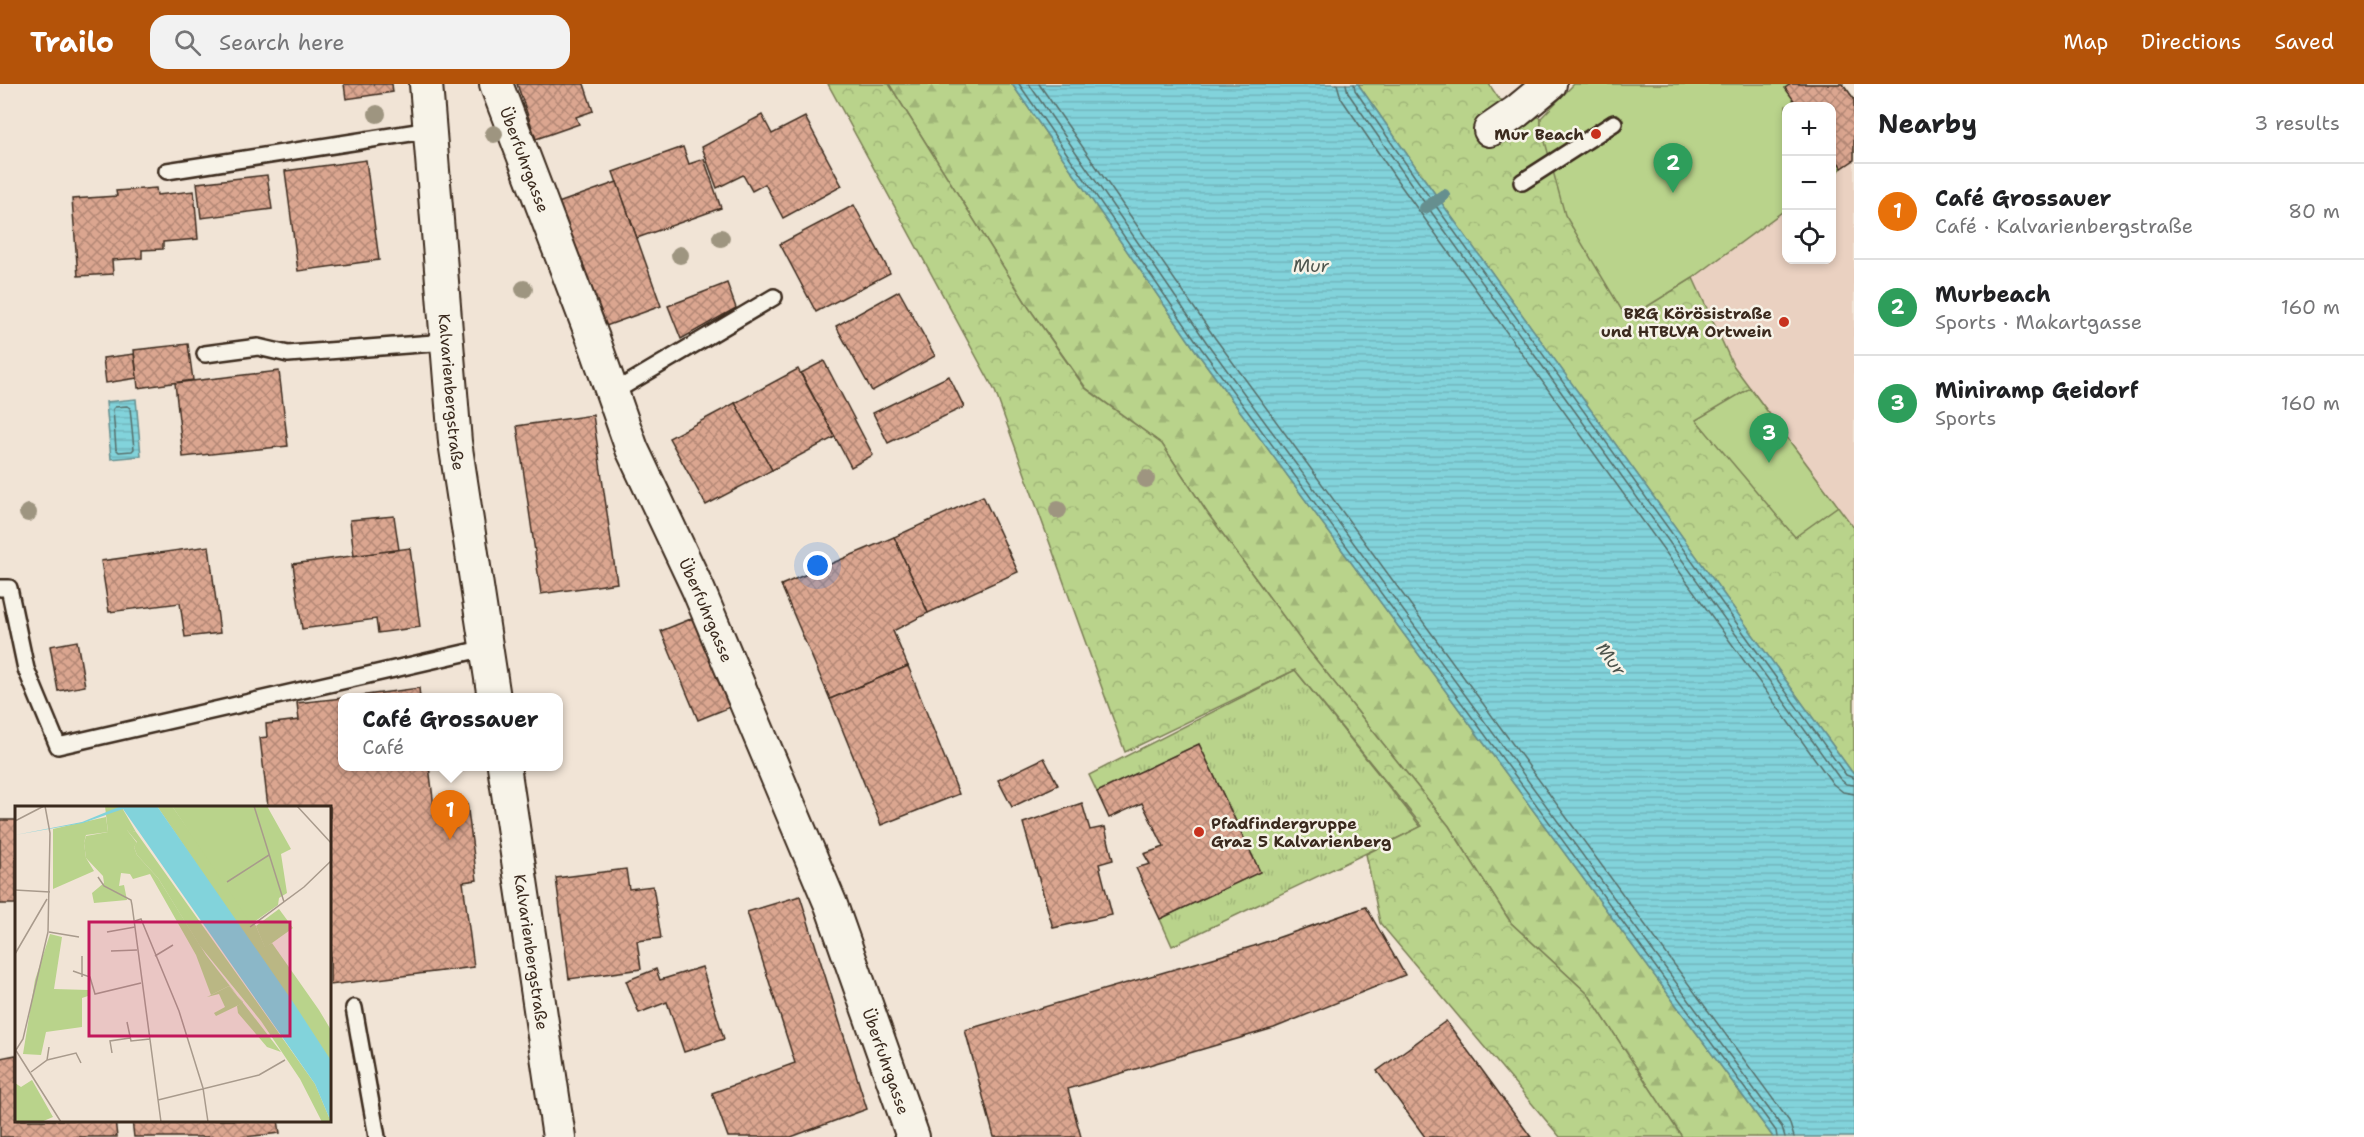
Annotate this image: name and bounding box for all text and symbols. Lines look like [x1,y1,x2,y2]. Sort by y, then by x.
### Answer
search box [150,15,570,69]
text: Trailo [30,23,114,61]
icon: search [171,26,204,59]
text: Search here [219,28,345,57]
text: Map [2063,28,2108,56]
text: Directions [2141,28,2241,56]
text: Saved [2274,28,2334,56]
map controls [1782,102,1836,264]
button: + [1782,102,1836,156]
street label: Überfuhrgasse [495,104,554,215]
text: Nearby [1878,106,1977,141]
text: 3 results [2254,110,2340,136]
place label: Mur Beach [1494,124,1584,145]
marker: Mur Beach [1589,127,1603,141]
pin: 2 [1654,144,1692,193]
button: − [1782,156,1836,210]
text: Café Grossauer [1935,184,2111,213]
text: 1 [1893,198,1902,224]
text: 80 m [2288,198,2340,224]
button: locate [1782,210,1836,264]
text: Café · Kalvarienbergstraße [1935,213,2193,239]
water label: Mur [1293,254,1329,278]
text: Murbeach [1935,280,2051,309]
text: 2 [1891,294,1905,320]
text: 160 m [2281,294,2340,320]
place label: BRG Körösistraße und HTBLVA Ortwein [1601,303,1772,342]
text: Sports · Makartgasse [1935,309,2142,335]
street label: Kalvarienbergstraße [434,313,470,472]
marker: BRG Körösistraße und HTBLVA Ortwein [1777,315,1791,329]
text: Miniramp Geidorf [1935,376,2139,405]
text: 3 [1891,390,1905,416]
text: 160 m [2281,390,2340,416]
text: Sports [1935,405,1996,431]
pin: 3 [1750,414,1788,463]
your location [803,551,832,580]
street label: Überfuhrgasse [674,555,738,665]
water label: Mur [1591,637,1632,681]
popup [338,693,563,771]
text: Café Grossauer [362,705,539,734]
text: Café [362,734,404,760]
pin: 1 [430,790,470,840]
inset map [15,806,332,1122]
place label: Pfadfindergruppe Graz 5 Kalvarienberg [1211,813,1391,852]
marker: Pfadfindergruppe Graz 5 Kalvarienberg [1192,825,1206,839]
street label: Kalvarienbergstraße [510,873,554,1031]
street label: Überfuhrgasse [858,1005,915,1117]

